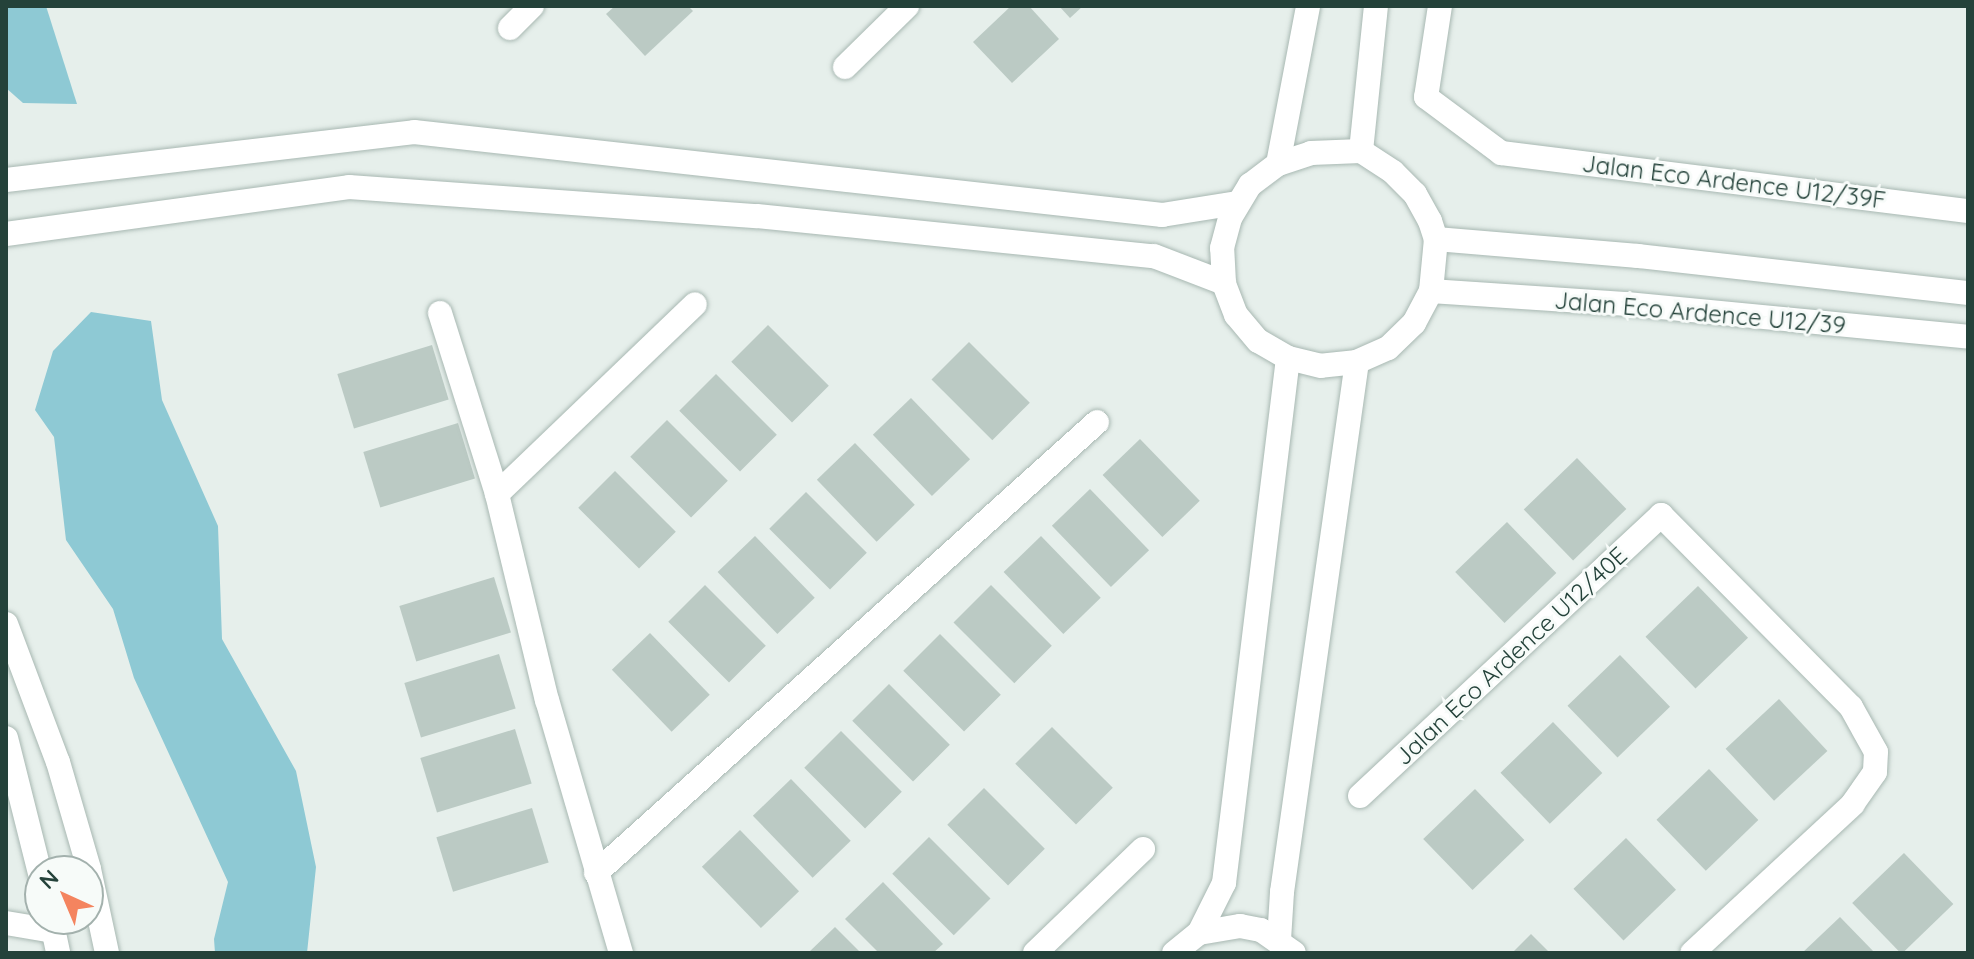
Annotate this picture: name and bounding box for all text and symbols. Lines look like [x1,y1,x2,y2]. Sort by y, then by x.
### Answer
street label: Jalan Eco Ardence U12/39F [1580,149,1888,215]
street label: Jalan Eco Ardence U12/39 [1553,286,1847,340]
street label: Jalan Eco Ardence U12/40E [1389,541,1633,771]
north arrow [24,855,104,935]
text: N [33,863,64,895]

